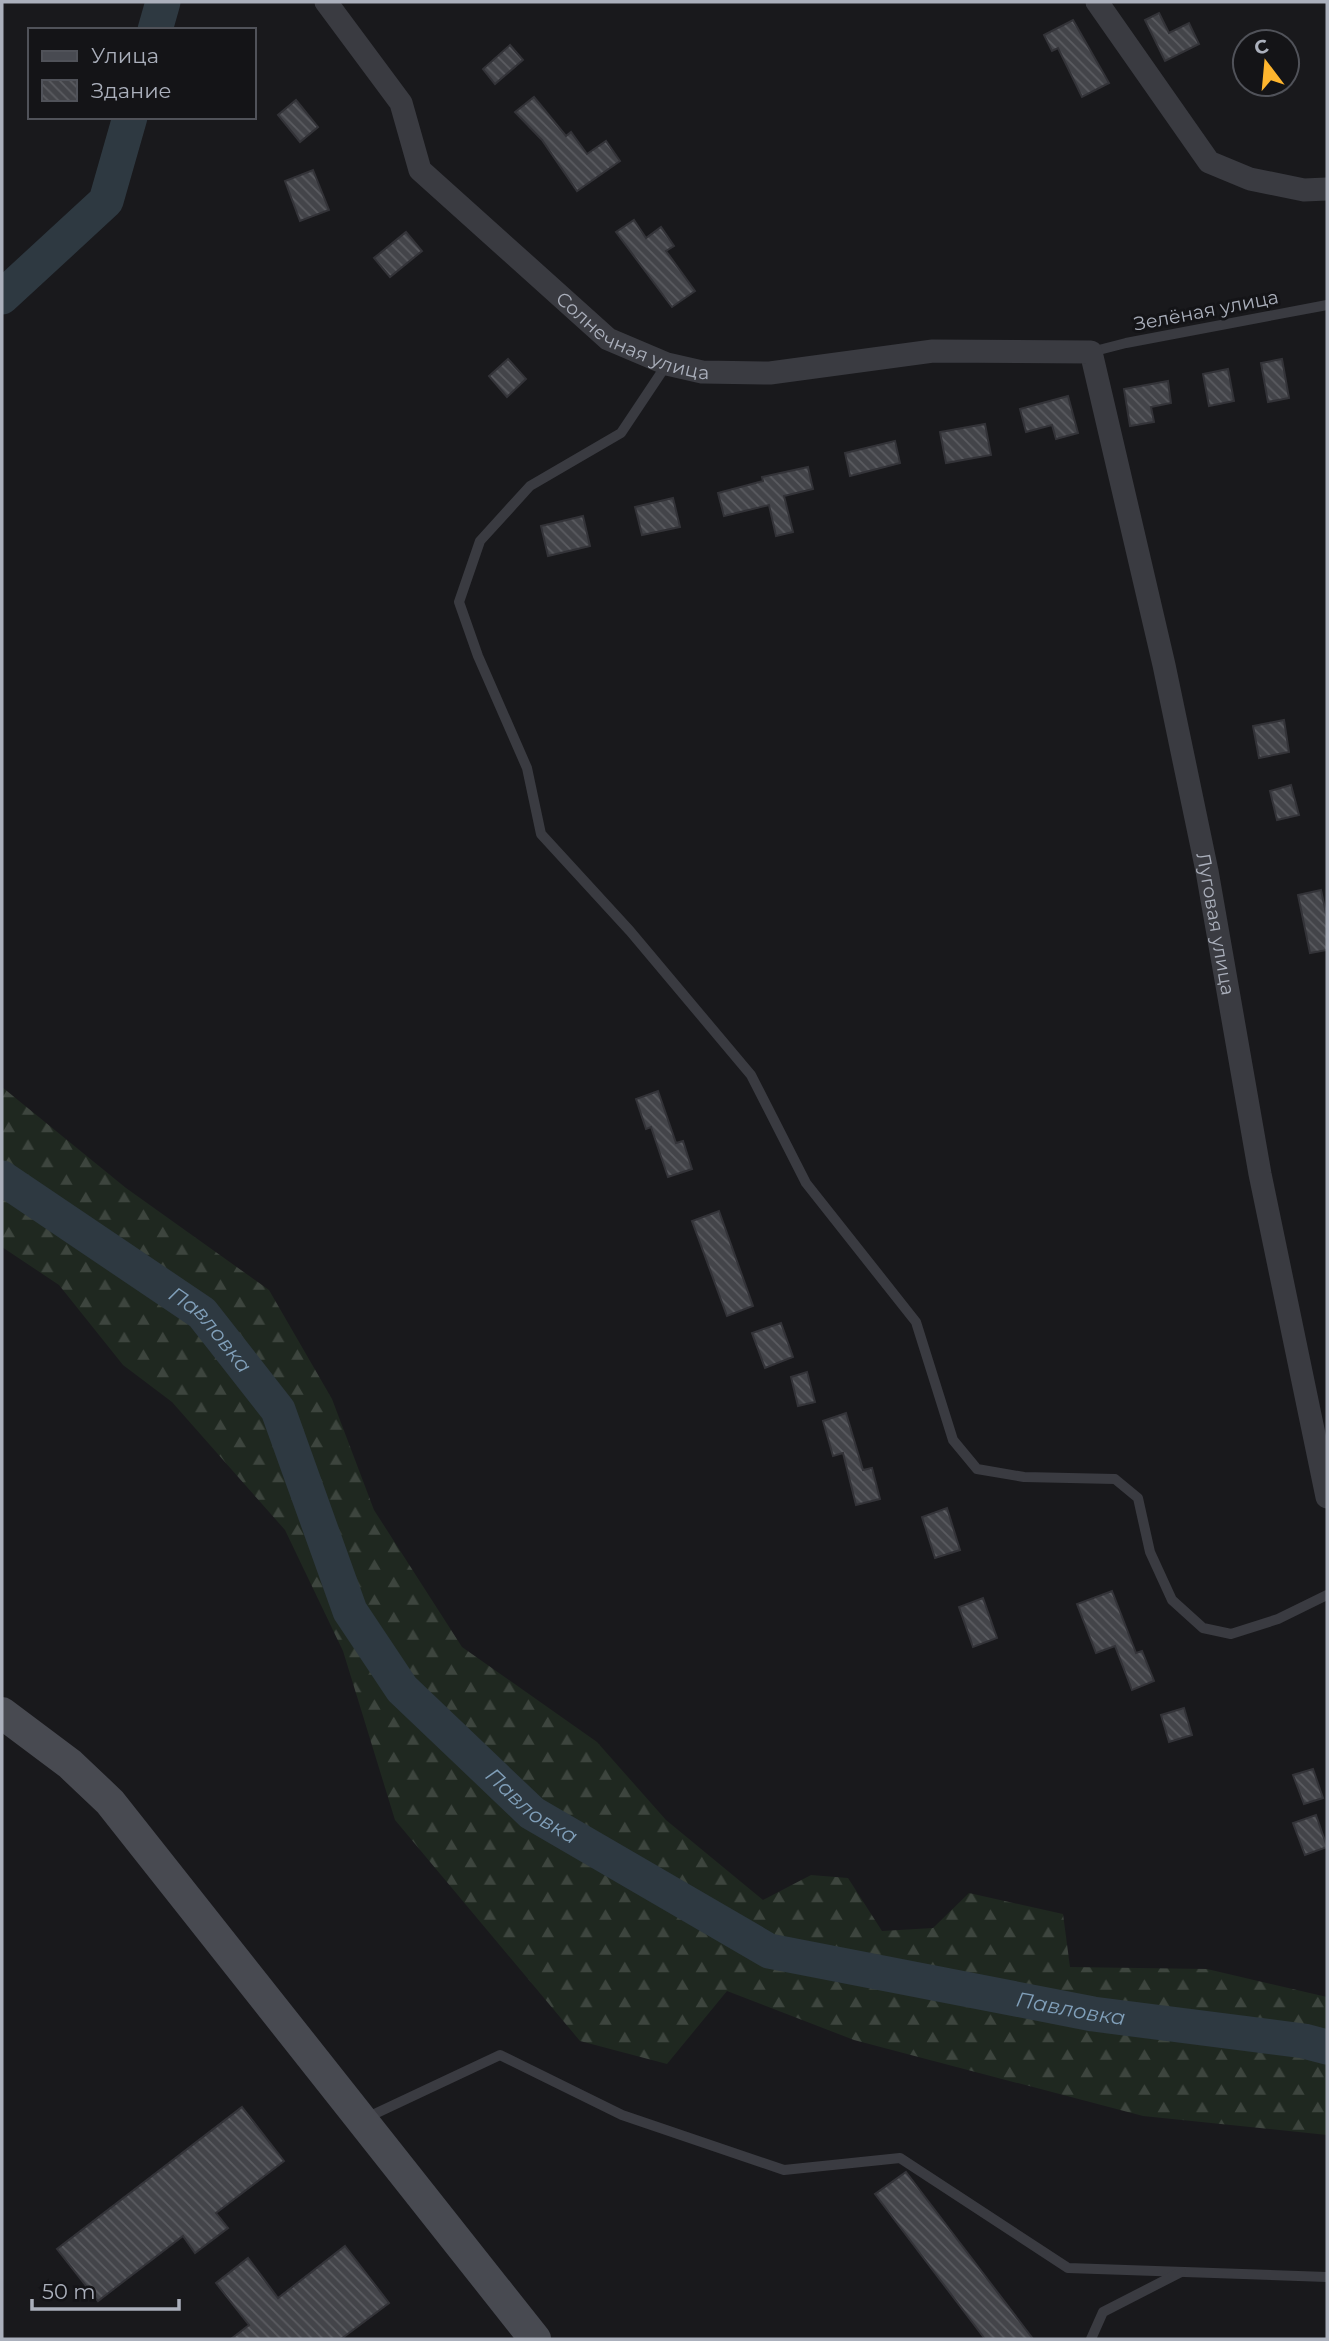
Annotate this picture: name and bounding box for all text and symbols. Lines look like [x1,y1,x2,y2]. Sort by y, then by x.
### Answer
legend [28,28,256,119]
north arrow [1231,28,1301,98]
text: С [1252,34,1271,60]
text: Улица [91,43,159,68]
text: Здание [91,78,172,103]
street label: Зелёная улица [1132,285,1280,336]
street label: Солнечная улица [551,287,709,384]
street label: Луговая улица [1191,850,1240,997]
water label: Павловка [164,1281,257,1378]
water label: Павловка [481,1762,582,1849]
water label: Павловка [1014,1986,1127,2030]
scale bar [32,2268,178,2312]
text: 50 m [42,2279,96,2304]

